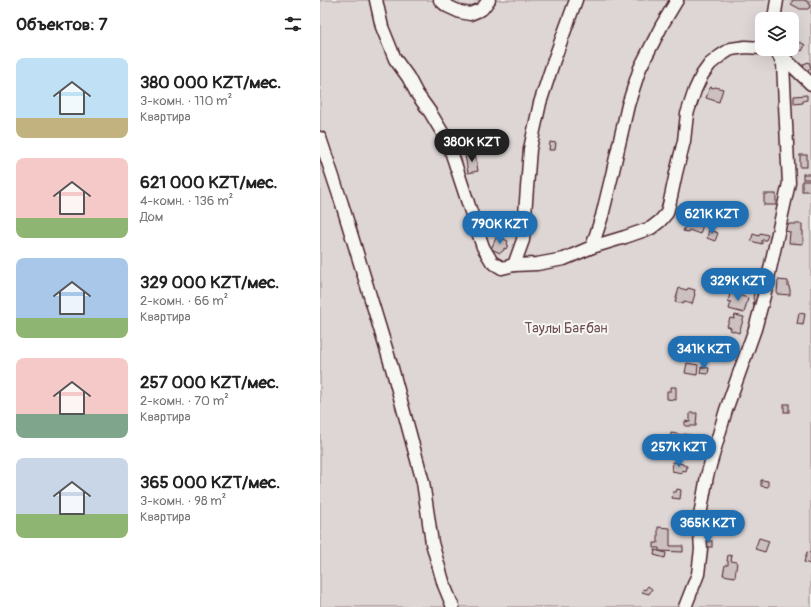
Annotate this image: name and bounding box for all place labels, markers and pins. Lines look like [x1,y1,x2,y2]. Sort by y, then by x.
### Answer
pin: 380K KZT [431,129,513,163]
pin: 621K KZT [671,201,753,235]
pin: 790K KZT [459,211,541,245]
pin: 329K KZT [697,268,779,302]
pin: 341K KZT [663,336,745,370]
pin: 257K KZT [638,434,720,468]
pin: 365K KZT [667,510,749,544]

